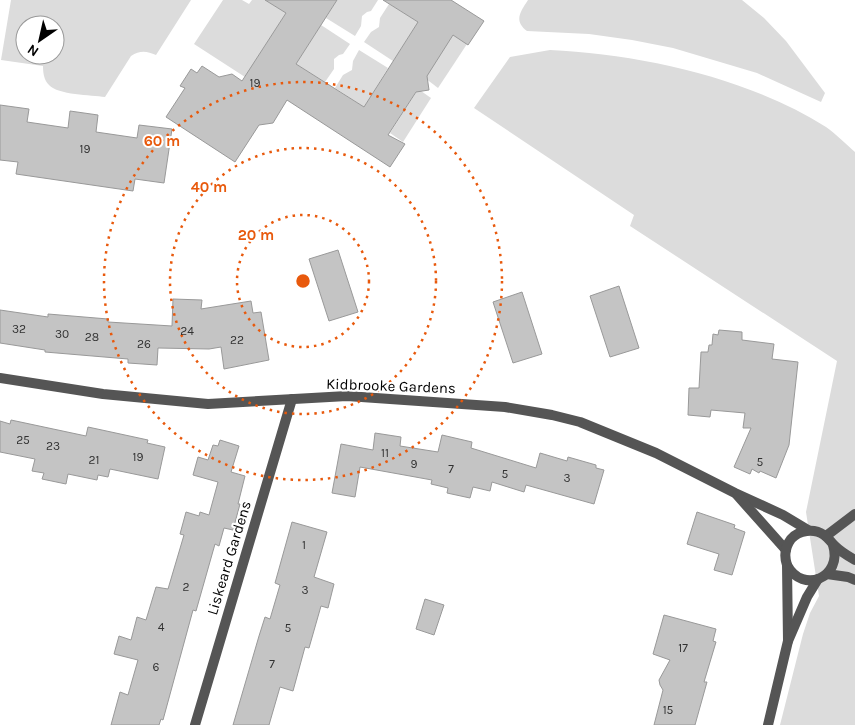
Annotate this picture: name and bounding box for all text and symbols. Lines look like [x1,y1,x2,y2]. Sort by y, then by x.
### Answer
north arrow [15,15,65,65]
text: N [24,41,42,60]
house number: 19 [250,76,260,90]
text: 60 m [144,132,180,150]
house number: 19 [80,142,90,156]
text: 40 m [191,178,227,196]
text: 20 m [238,226,274,244]
centre of rings [294,272,312,290]
house number: 32 [12,322,26,336]
house number: 24 [180,324,194,338]
house number: 30 [55,327,69,341]
house number: 28 [85,330,99,344]
house number: 22 [230,333,244,347]
house number: 26 [137,337,151,351]
street label: Kidbrooke Gardens [326,375,456,397]
house number: 25 [16,433,30,447]
house number: 23 [46,439,60,453]
house number: 11 [381,446,389,460]
house number: 19 [133,450,143,464]
house number: 21 [89,453,99,467]
house number: 5 [757,455,764,469]
house number: 9 [411,457,418,471]
house number: 7 [448,462,454,476]
house number: 5 [502,467,509,481]
house number: 3 [563,471,571,485]
street label: Liskeard Gardens [203,499,255,617]
house number: 1 [302,538,306,552]
house number: 2 [183,580,190,594]
house number: 3 [301,583,309,597]
house number: 4 [158,620,165,634]
house number: 5 [285,621,292,635]
house number: 17 [678,641,688,655]
house number: 7 [269,657,275,671]
house number: 6 [153,660,160,674]
house number: 15 [663,703,674,717]

